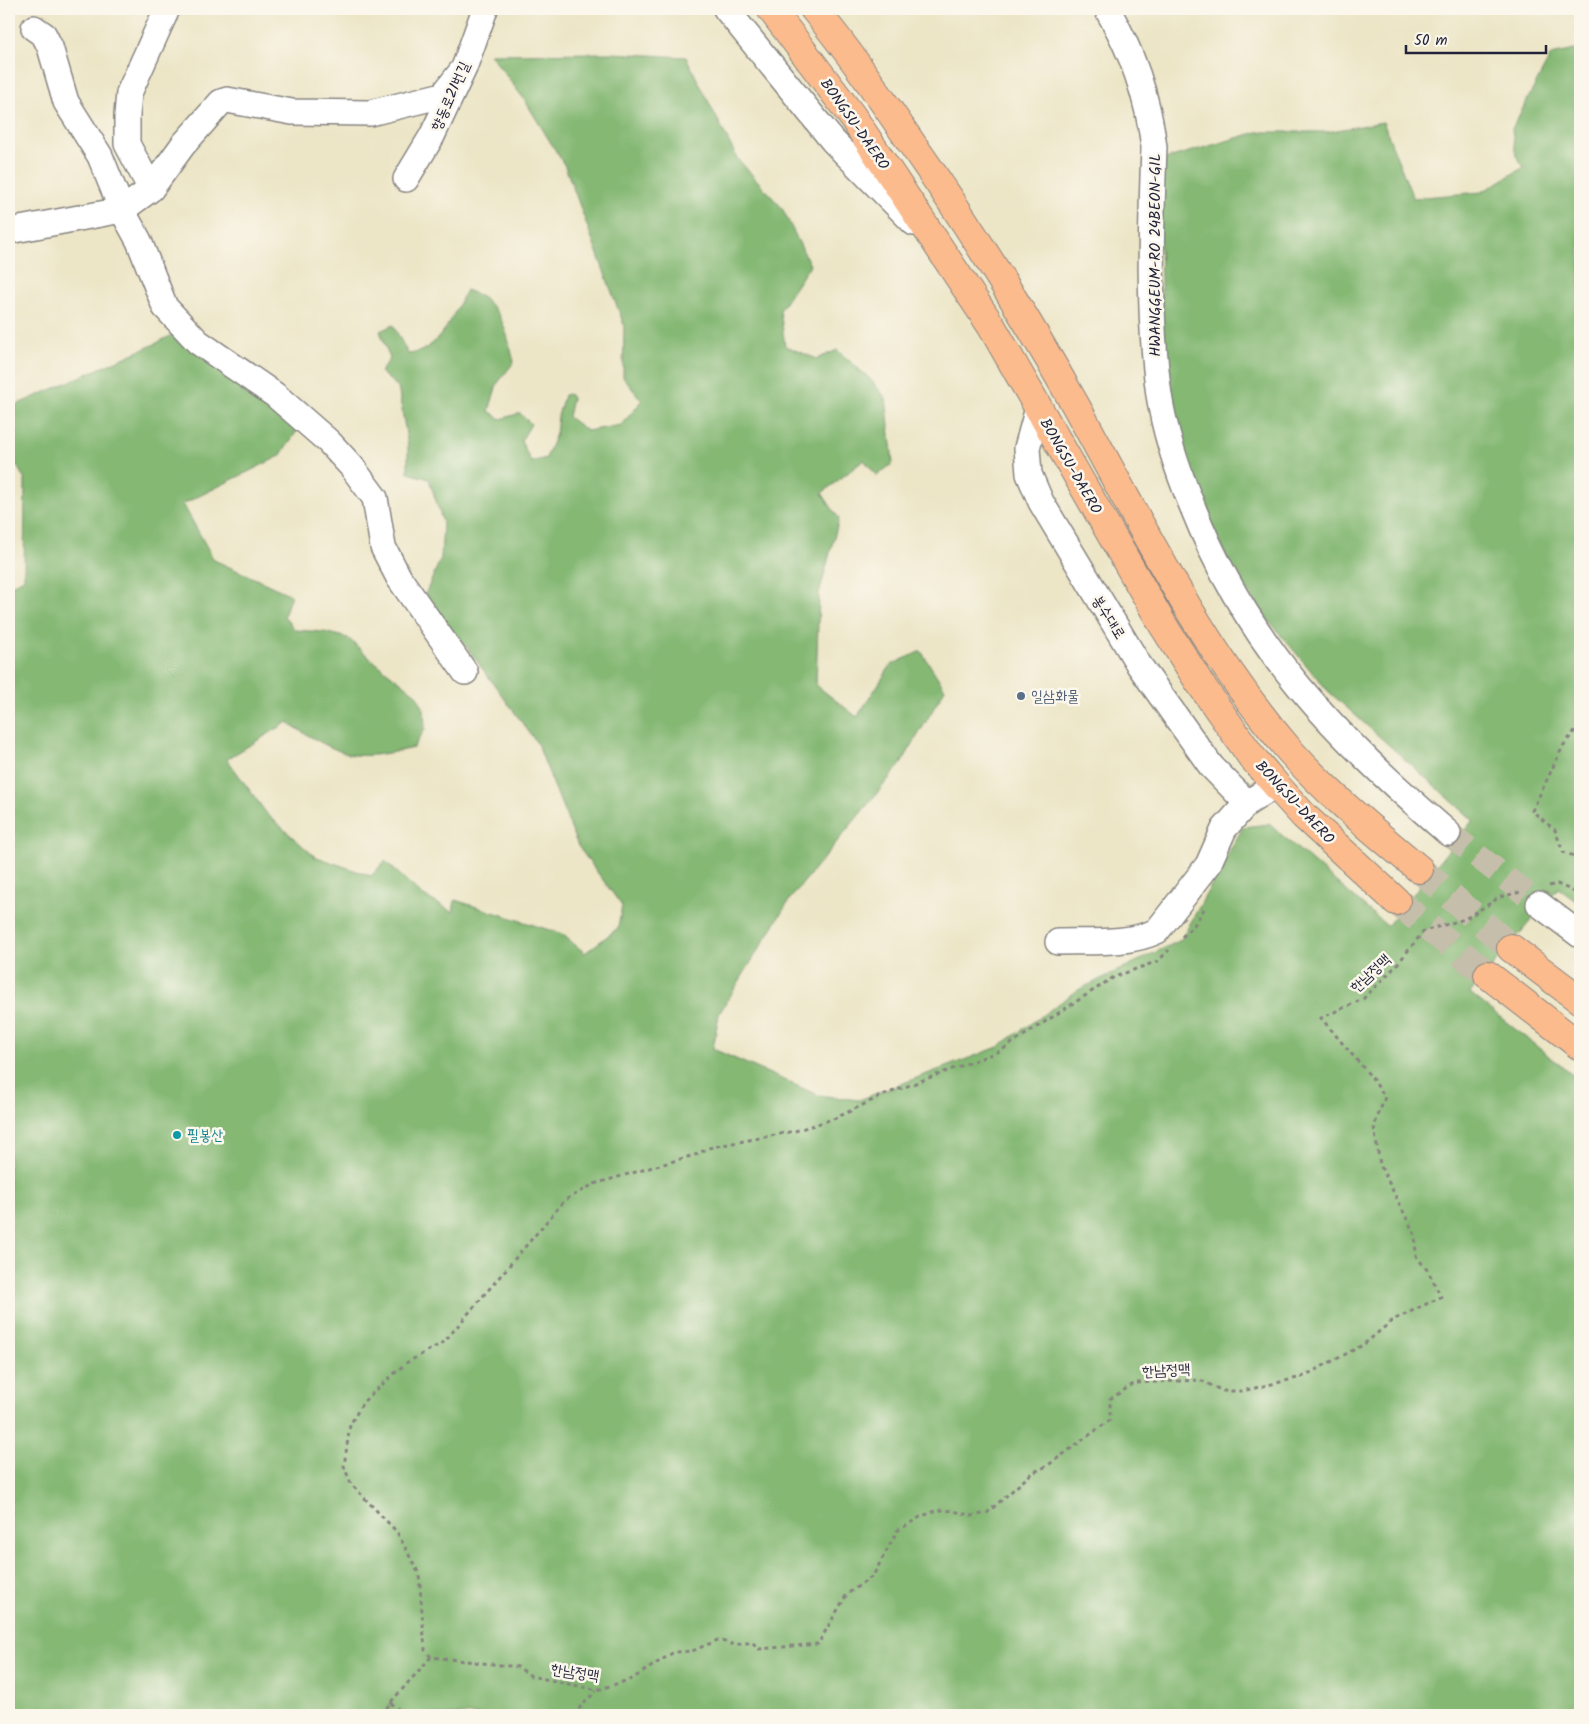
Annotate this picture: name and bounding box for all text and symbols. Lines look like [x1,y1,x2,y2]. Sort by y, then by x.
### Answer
scale bar [1406,22,1546,54]
text: 50 m [1414,29,1448,53]
street label: 향동로21번길 [425,58,477,135]
street label: BONGSU-DAERO [814,74,895,175]
street label: HWANGGEUM-RO 24BEON-GIL [1144,153,1168,357]
street label: BONGSU-DAERO [1033,414,1107,519]
street label: 봉수대로 [1085,591,1131,644]
place label: 일삼화물 [1031,685,1079,709]
marker: 일삼화물 [1015,690,1027,702]
street label: BONGSU-DAERO [1249,755,1340,850]
street label: 한남정맥 [1345,948,1397,999]
place label: 필봉산 [187,1124,223,1148]
marker: 필봉산 [171,1129,183,1141]
street label: 한남정맥 [1141,1358,1191,1384]
street label: 한남정맥 [549,1657,601,1689]

